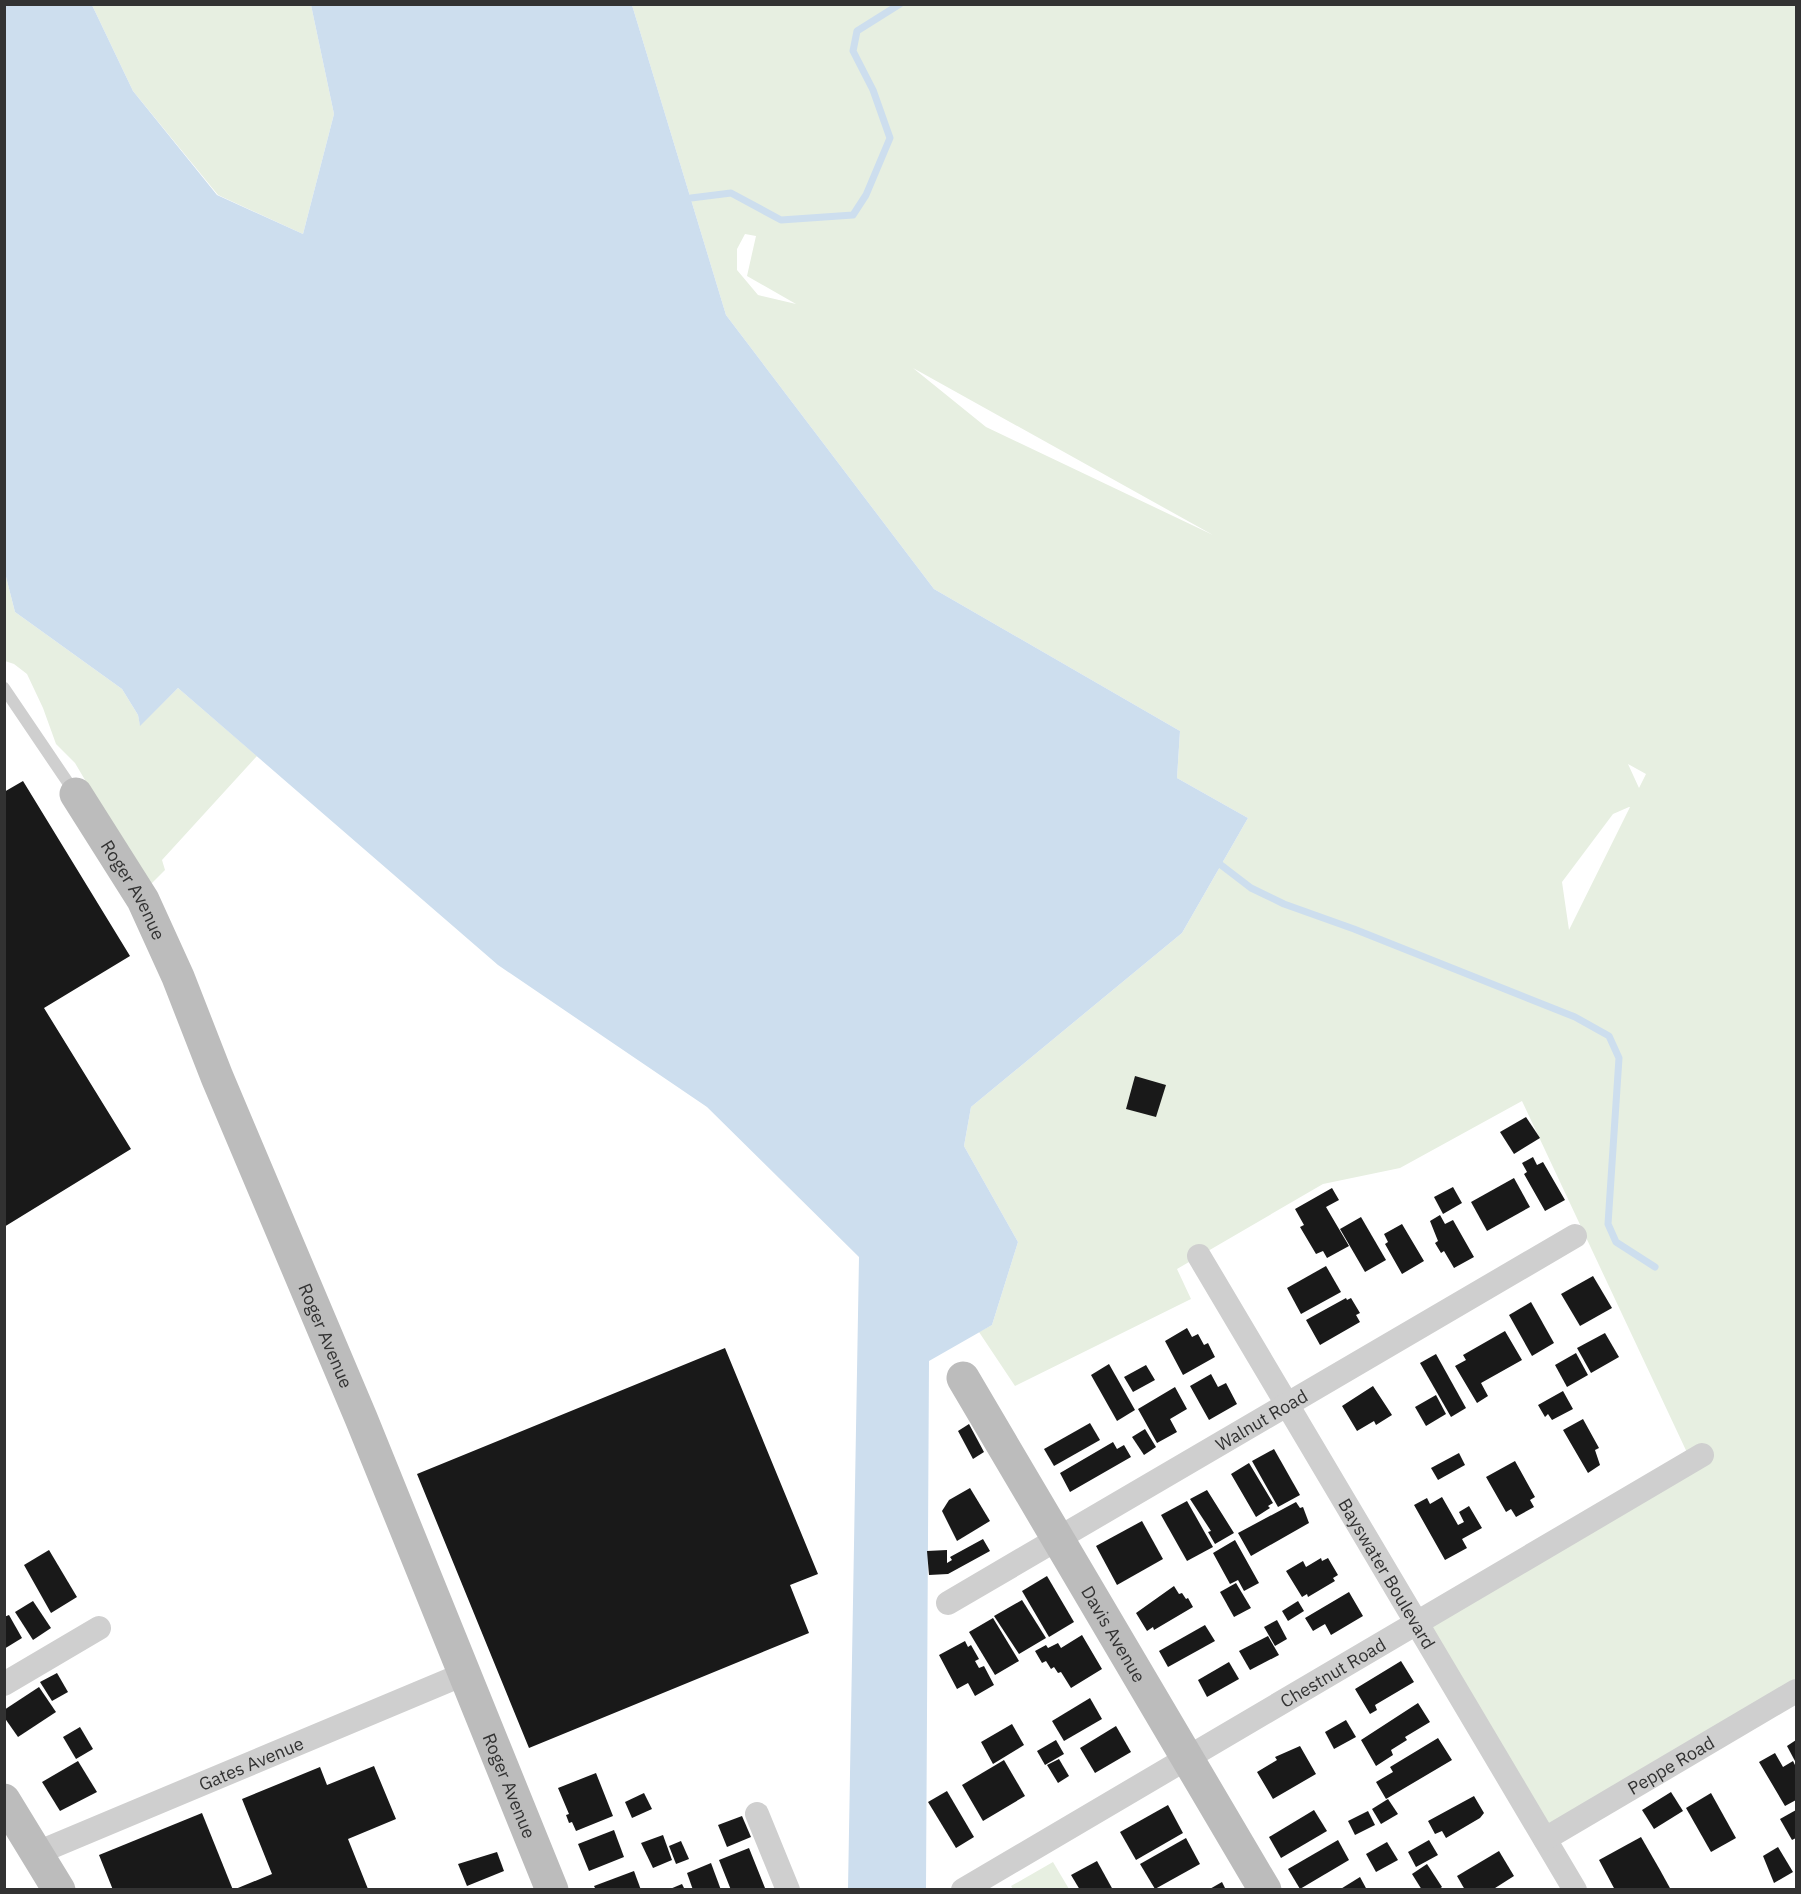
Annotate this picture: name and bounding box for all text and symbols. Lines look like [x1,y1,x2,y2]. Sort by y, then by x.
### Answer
street label: Roger Avenue [96,835,171,943]
street label: Roger Avenue [294,1280,359,1392]
street label: Walnut Road [1211,1384,1311,1456]
street label: Bayswater Boulevard [1334,1494,1441,1653]
street label: Davis Avenue [1077,1581,1151,1686]
street label: Chestnut Road [1276,1632,1390,1712]
street label: Roger Avenue [478,1730,541,1842]
street label: Peppe Road [1623,1730,1718,1799]
street label: Gates Avenue [195,1731,307,1795]

